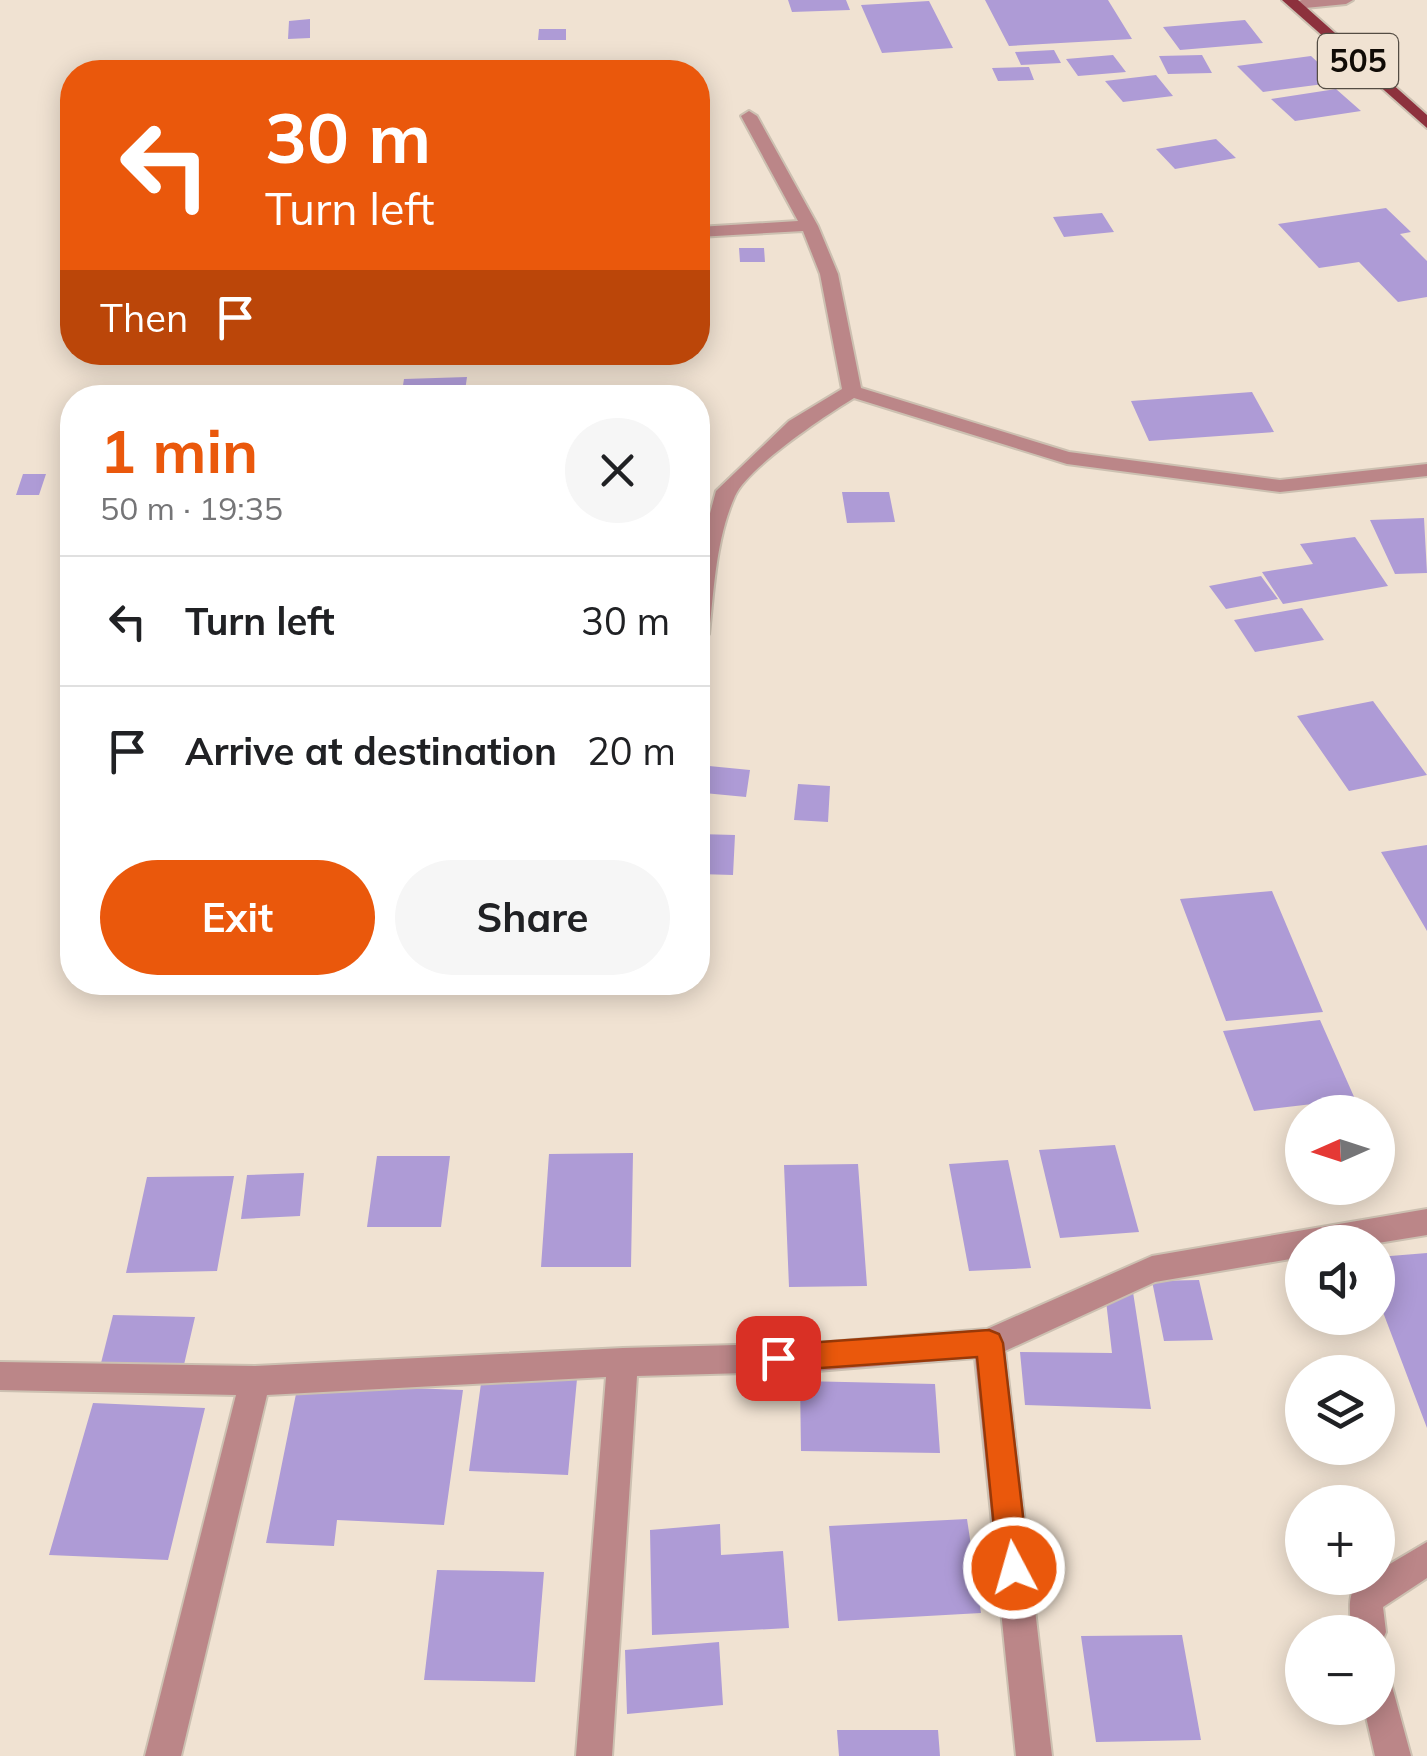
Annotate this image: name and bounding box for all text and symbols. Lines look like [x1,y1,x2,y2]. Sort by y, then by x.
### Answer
road number: 505 [1318,34,1398,88]
text: 30 m [265,93,431,181]
icon: left [100,100,230,230]
text: Turn left [265,180,434,236]
icon: arrive [208,290,263,345]
text: Then [100,294,188,342]
text: 1 min [100,413,258,488]
button: close [565,418,670,523]
text: 50 m · 19:35 [100,488,283,528]
icon: left [100,594,155,649]
text: Turn left [185,597,335,645]
text: 30 m [581,597,670,645]
icon: arrive [100,724,155,779]
text: Arrive at destination [185,727,557,775]
text: 20 m [587,727,676,775]
button: Exit [100,860,375,975]
button: Share [395,860,670,975]
north arrow [1285,1095,1395,1205]
map controls [1285,1095,1395,1725]
button: sound [1285,1225,1395,1335]
pin [736,1316,821,1401]
icon: arrive [751,1331,806,1386]
button: layers [1285,1355,1395,1465]
button: + [1285,1485,1395,1595]
position arrow [962,1516,1066,1620]
button: − [1285,1615,1395,1725]

